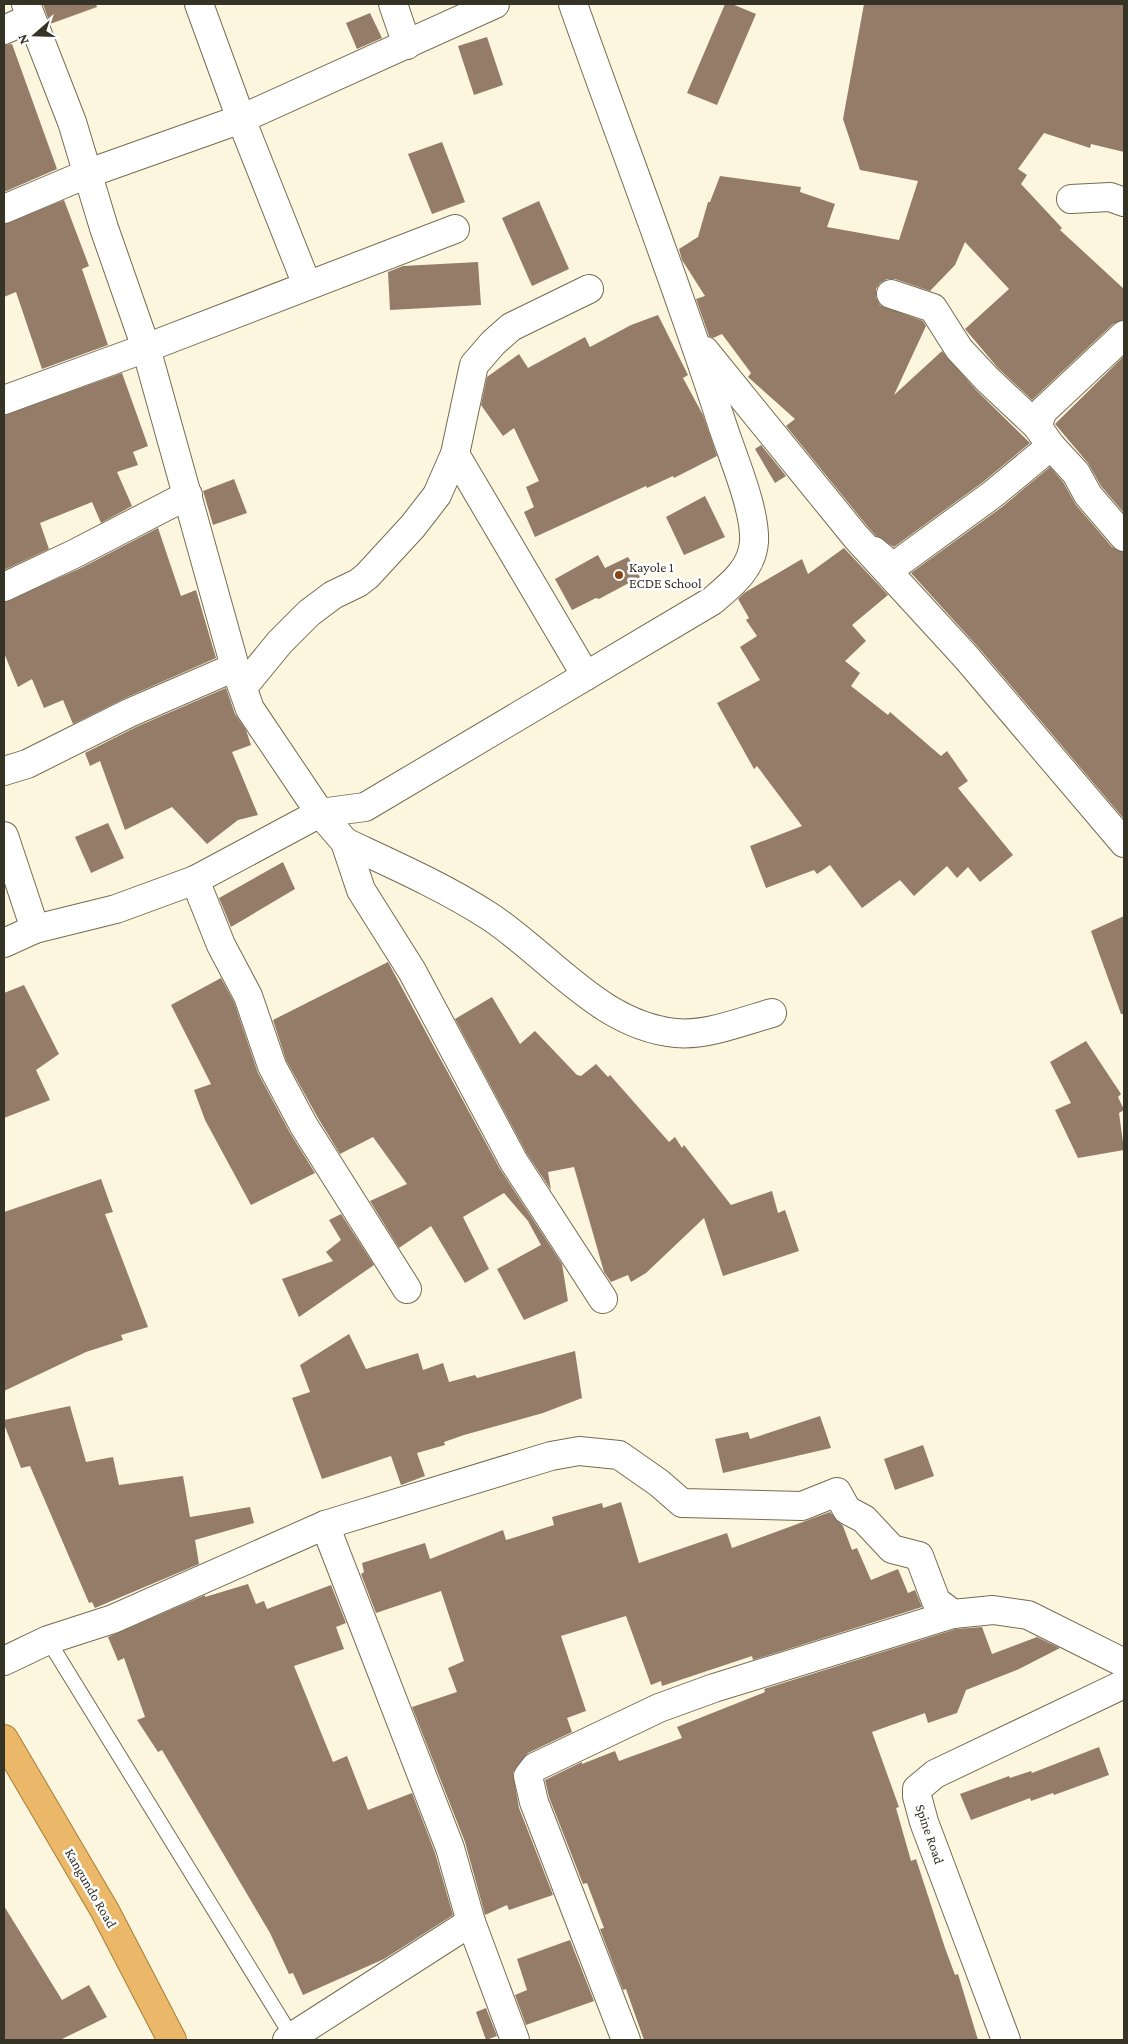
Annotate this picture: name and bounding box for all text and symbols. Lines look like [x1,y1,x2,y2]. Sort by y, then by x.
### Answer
north arrow [10,10,60,60]
text: N [13,32,32,47]
place label: Kayole 1 ECDE School [629,559,702,591]
marker: Kayole 1 ECDE School [613,569,625,581]
street label: Spine Road [912,1802,948,1867]
street label: Kangundo Road [62,1845,120,1931]

